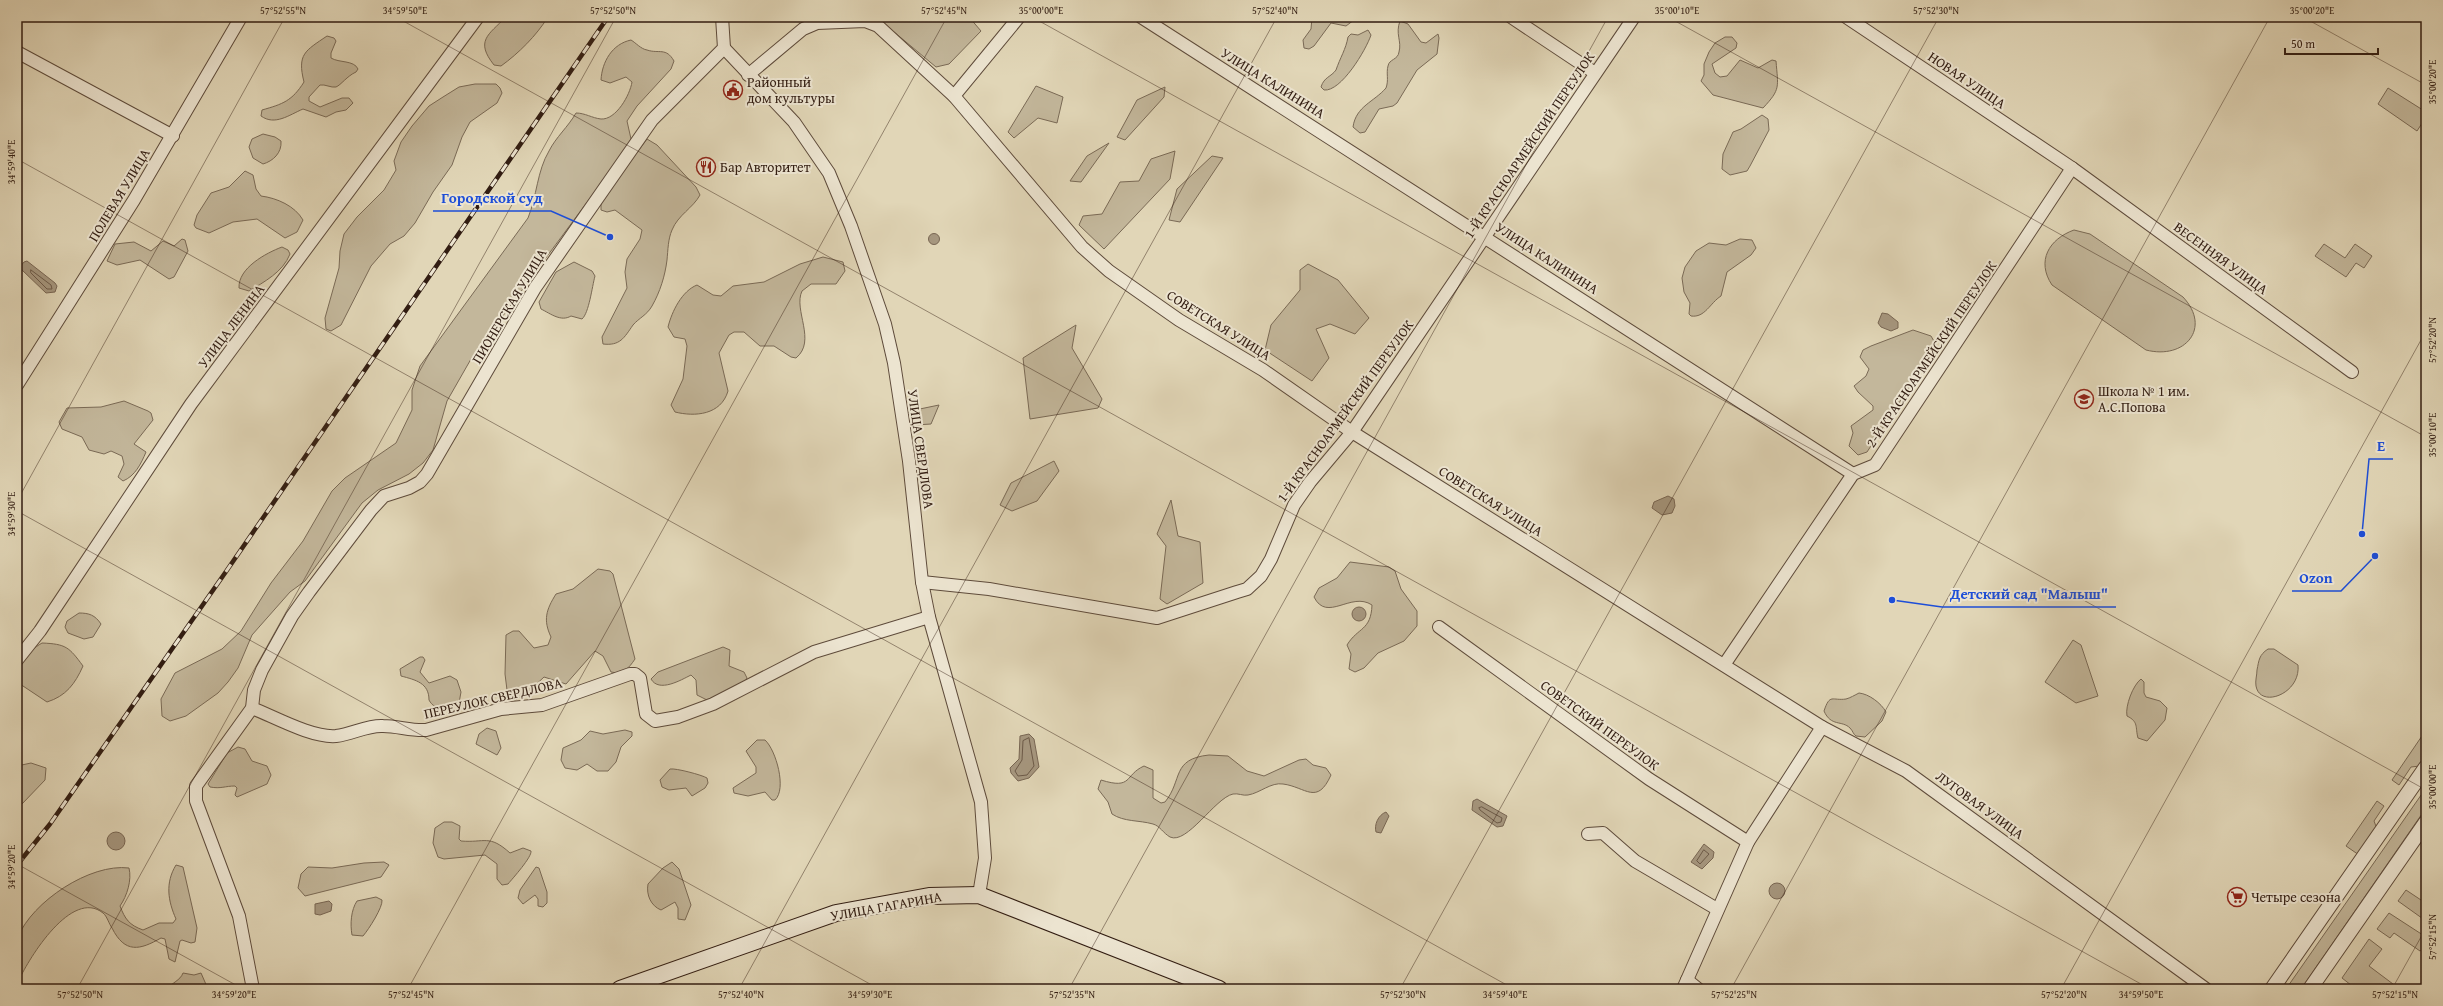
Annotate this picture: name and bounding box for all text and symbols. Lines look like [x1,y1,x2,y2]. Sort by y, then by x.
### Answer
text: 57°52'55"N [260,3,306,18]
text: 34°59'50"E [383,3,427,18]
text: 57°52'50"N [590,3,636,18]
text: 57°52'45"N [921,3,967,18]
text: 35°00'00"E [1019,3,1063,18]
text: 57°52'40"N [1252,3,1298,18]
text: 35°00'10"E [1655,3,1699,18]
text: 57°52'30"N [1913,3,1959,18]
text: 35°00'20"E [2290,3,2334,18]
scale bar [2285,30,2378,56]
text: 50 m [2291,35,2315,52]
street label: УЛИЦА КАЛИНИНА [1217,43,1329,123]
street label: 1-Й КРАСНОАРМЕЙСКИЙ ПЕРЕУЛОК [1459,47,1599,242]
street label: НОВАЯ УЛИЦА [1924,47,2010,114]
text: 35°00'20"E [2425,60,2440,104]
place label: Районный дом культуры [747,72,835,108]
public building icon: Районный дом культуры [722,79,744,101]
text: 34°59'40"E [4,140,19,184]
street label: ПОЛЕВАЯ УЛИЦА [83,144,155,245]
restaurant icon: Бар Авторитет [695,156,717,178]
place label: Бар Авторитет [720,157,811,177]
callout: Городской суд [433,184,551,211]
text: Городской суд [441,187,543,208]
street label: УЛИЦА КАЛИНИНА [1491,217,1603,299]
street label: ВЕСЕННЯЯ УЛИЦА [2170,217,2273,299]
street label: ПИОНЕРСКАЯ УЛИЦА [467,244,552,367]
street label: 2-Й КРАСНОАРМЕЙСКИЙ ПЕРЕУЛОК [1861,256,2001,451]
street label: УЛИЦА ЛЕНИНА [193,280,269,372]
street label: СОВЕТСКАЯ УЛИЦА [1163,285,1275,365]
street label: 1-Й КРАСНОАРМЕЙСКИЙ ПЕРЕУЛОК [1272,315,1418,506]
text: 57°52'20"N [2425,317,2440,363]
place label: Школа № 1 им. А.С.Попова [2098,381,2190,417]
street label: УЛИЦА СВЕРДЛОВА [903,388,939,510]
school or university icon: Школа № 1 им. А.С.Попова [2073,388,2095,410]
text: 35°00'10"E [2425,413,2440,457]
callout: Е [2369,432,2393,459]
text: Е [2377,435,2385,456]
street label: СОВЕТСКАЯ УЛИЦА [1435,461,1547,541]
text: 34°59'30"E [4,492,19,536]
callout: Ozon [2292,564,2341,591]
text: Ozon [2299,567,2333,588]
callout: Детский сад "Малыш" [1942,580,2116,607]
text: Детский сад "Малыш" [1949,583,2108,604]
street label: ПЕРЕУЛОК СВЕРДЛОВА [422,672,565,724]
street label: СОВЕТСКИЙ ПЕРЕУЛОК [1537,675,1664,775]
text: 35°00'00"E [2425,765,2440,809]
street label: ЛУГОВАЯ УЛИЦА [1932,766,2029,844]
text: 34°59'20"E [4,845,19,889]
street label: УЛИЦА ГАГАРИНА [829,886,944,926]
supermarket icon: Четыре сезона [2226,886,2248,908]
place label: Четыре сезона [2251,887,2341,907]
text: 57°52'15"N [2425,914,2440,960]
text: 57°52'50"N [57,987,103,1002]
text: 34°59'20"E [212,987,256,1002]
text: 57°52'45"N [388,987,434,1002]
text: 57°52'40"N [718,987,764,1002]
text: 34°59'30"E [848,987,892,1002]
text: 57°52'35"N [1049,987,1095,1002]
text: 57°52'30"N [1380,987,1426,1002]
text: 34°59'40"E [1483,987,1527,1002]
text: 57°52'25"N [1711,987,1757,1002]
text: 57°52'20"N [2041,987,2087,1002]
text: 34°59'50"E [2119,987,2163,1002]
text: 57°52'15"N [2372,987,2418,1002]

